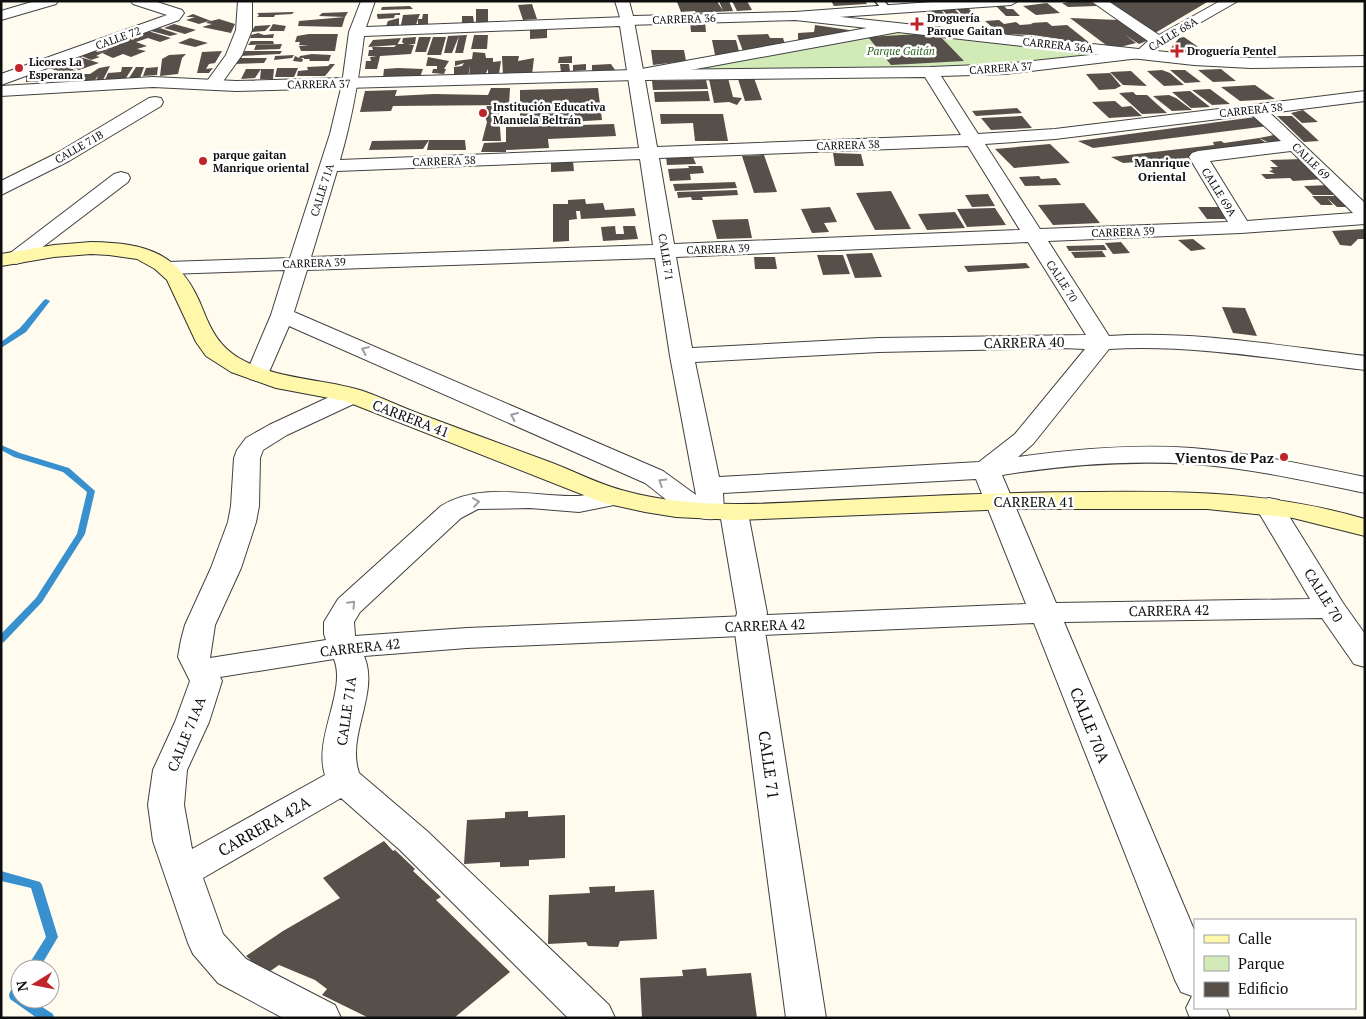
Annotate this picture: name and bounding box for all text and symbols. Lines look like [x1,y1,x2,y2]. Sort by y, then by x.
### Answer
street label: CARRERA 36 [652,11,716,27]
place label: Droguería Parque Gaitan [927,11,1002,38]
street label: CALLE 68A [1146,14,1200,54]
marker: Droguería Parque Gaitan [911,18,923,30]
street label: CALLE 72 [93,23,143,53]
street label: CARRERA 36A [1022,34,1095,56]
park label: Parque Gaitán [866,44,935,58]
place label: Droguería Pentel [1187,44,1277,58]
marker: Droguería Pentel [1171,45,1183,57]
place label: Licores La Esperanza [29,55,83,82]
street label: CARRERA 37 [969,59,1033,77]
marker: Licores La Esperanza [13,62,25,74]
street label: CARRERA 37 [287,76,351,92]
place label: Institución Educativa Manuela Beltrán [493,100,606,127]
street label: CARRERA 38 [1219,100,1283,120]
marker: Institución Educativa Manuela Beltrán [477,107,489,119]
street label: CALLE 71B [52,127,106,167]
street label: CARRERA 38 [816,137,880,153]
street label: CALLE 69 [1289,140,1333,183]
place label: parque gaitan Manrique oriental [213,148,309,175]
street label: CARRERA 38 [412,153,476,169]
marker: parque gaitan Manrique oriental [197,155,209,167]
district label: Manrique Oriental [1134,155,1190,184]
street label: CALLE 71A [307,161,337,218]
street label: CALLE 69A [1199,165,1240,219]
street label: CARRERA 39 [1091,224,1155,240]
street label: CALLE 71 [655,233,677,281]
street label: CARRERA 39 [686,241,750,257]
street label: CARRERA 39 [282,255,346,271]
street label: CALLE 70 [1043,257,1081,305]
street label: CARRERA 40 [983,332,1065,352]
one-way arrow [361,346,370,356]
street label: CARRERA 41 [370,395,452,441]
one-way arrow [510,411,519,422]
place label: Vientos de Paz [1175,448,1274,467]
marker: Vientos de Paz [1278,451,1290,463]
one-way arrow [658,479,667,489]
street label: CARRERA 41 [994,492,1074,511]
one-way arrow [472,497,480,508]
street label: CALLE 70 [1300,564,1348,626]
street label: CARRERA 42 [1128,600,1210,620]
one-way arrow [347,601,356,610]
street label: CARRERA 42 [724,614,806,636]
street label: CARRERA 42 [319,633,401,661]
street label: CALLE 71A [332,675,360,747]
street label: CALLE 70A [1065,684,1115,766]
street label: CALLE 71AA [162,693,210,774]
street label: CALLE 71 [753,729,785,801]
street label: CARRERA 42A [214,791,314,861]
legend [1194,919,1356,1009]
text: Calle [1238,928,1272,948]
text: Parque [1238,953,1285,973]
north arrow [10,959,60,1009]
text: Edificio [1238,978,1288,998]
text: N [11,979,32,993]

